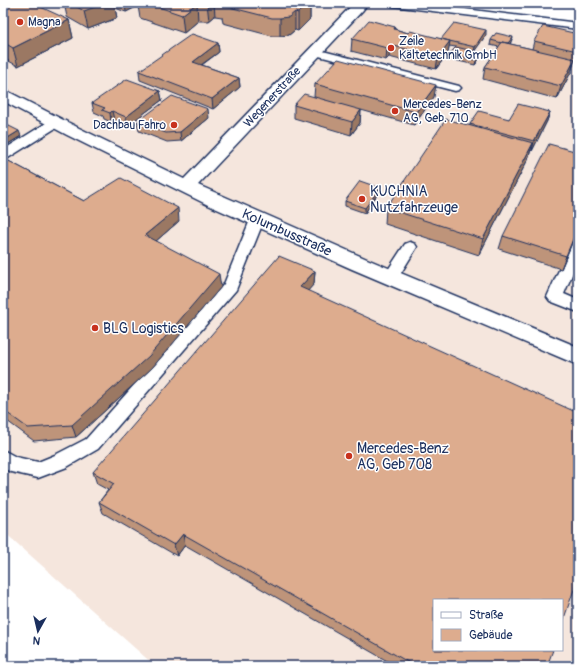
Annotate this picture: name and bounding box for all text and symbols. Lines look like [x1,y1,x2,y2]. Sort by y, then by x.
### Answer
place label: Magna [28,15,61,30]
marker: Magna [15,17,25,27]
place label: Zeile Kältetechnik GmbH [399,34,497,63]
marker: Zeile Kältetechnik GmbH [386,43,396,53]
street label: Wegenerstraße [240,64,304,131]
place label: Mercedes-Benz AG, Geb. 710 [403,97,482,126]
marker: Mercedes-Benz AG, Geb. 710 [390,106,400,116]
place label: Dachbau Fahro [93,118,167,133]
marker: Dachbau Fahro [169,120,179,130]
place label: KUCHNIA Nutzfahrzeuge [370,183,458,216]
marker: KUCHNIA Nutzfahrzeuge [357,194,367,204]
street label: Kolumbusstraße [239,205,334,260]
place label: BLG Logistics [103,320,185,337]
marker: BLG Logistics [90,323,100,333]
place label: Mercedes-Benz AG, Geb 708 [357,440,449,473]
marker: Mercedes-Benz AG, Geb 708 [344,451,354,461]
legend [433,599,563,651]
text: Straße [469,608,503,623]
north arrow [18,611,58,651]
text: Gebäude [469,628,513,643]
text: N [32,633,41,647]

